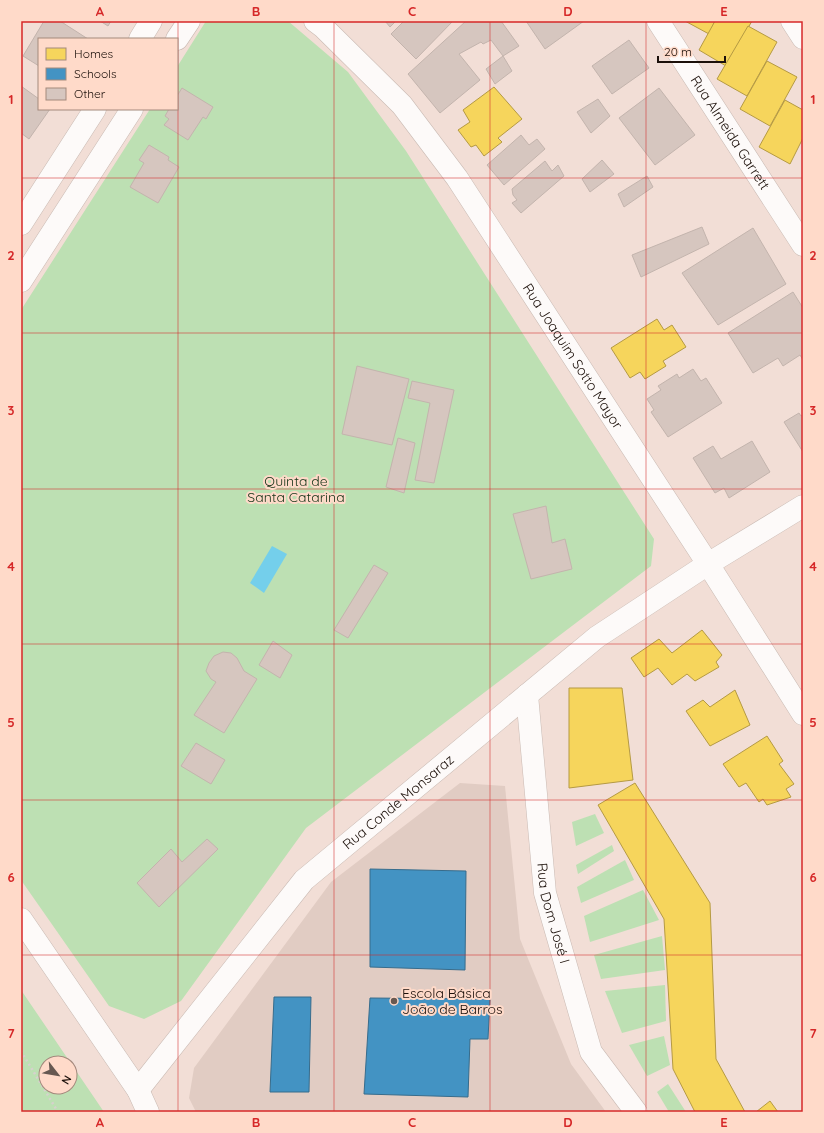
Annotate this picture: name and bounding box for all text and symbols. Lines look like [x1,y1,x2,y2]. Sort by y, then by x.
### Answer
text: A [96,3,105,19]
text: B [252,3,260,19]
text: C [408,3,416,19]
text: D [563,3,573,19]
text: E [720,3,728,19]
legend [38,38,178,110]
scale bar [658,38,725,64]
text: 20 m [664,44,692,59]
text: Homes [74,46,114,61]
text: Schools [74,66,117,81]
street label: Rua Almeida Garrett [687,72,774,193]
text: Other [74,86,106,101]
text: 1 [8,91,14,107]
text: 1 [810,91,816,107]
text: 2 [7,247,15,263]
text: 2 [809,247,817,263]
street label: Rua Joaquim Sotto Mayor [519,280,627,433]
text: 3 [8,402,15,418]
text: 3 [810,402,817,418]
park label: Quinta de Santa Catarina [247,472,345,506]
text: 4 [7,558,15,574]
text: 4 [809,558,817,574]
text: 5 [7,714,15,730]
text: 5 [809,714,817,730]
street label: Rua Conde Monsaraz [339,750,458,853]
street label: Rua Dom José I [533,862,574,965]
text: 6 [7,869,15,885]
text: 6 [809,869,817,885]
place label: Escola Básica João de Barros [402,984,503,1018]
marker: Escola Básica João de Barros [389,996,399,1006]
text: 7 [7,1025,15,1041]
text: 7 [809,1025,817,1041]
north arrow [38,1055,78,1095]
text: N [58,1073,75,1087]
text: A [96,1114,105,1130]
text: B [252,1114,260,1130]
text: C [408,1114,416,1130]
text: D [563,1114,573,1130]
text: E [720,1114,728,1130]

